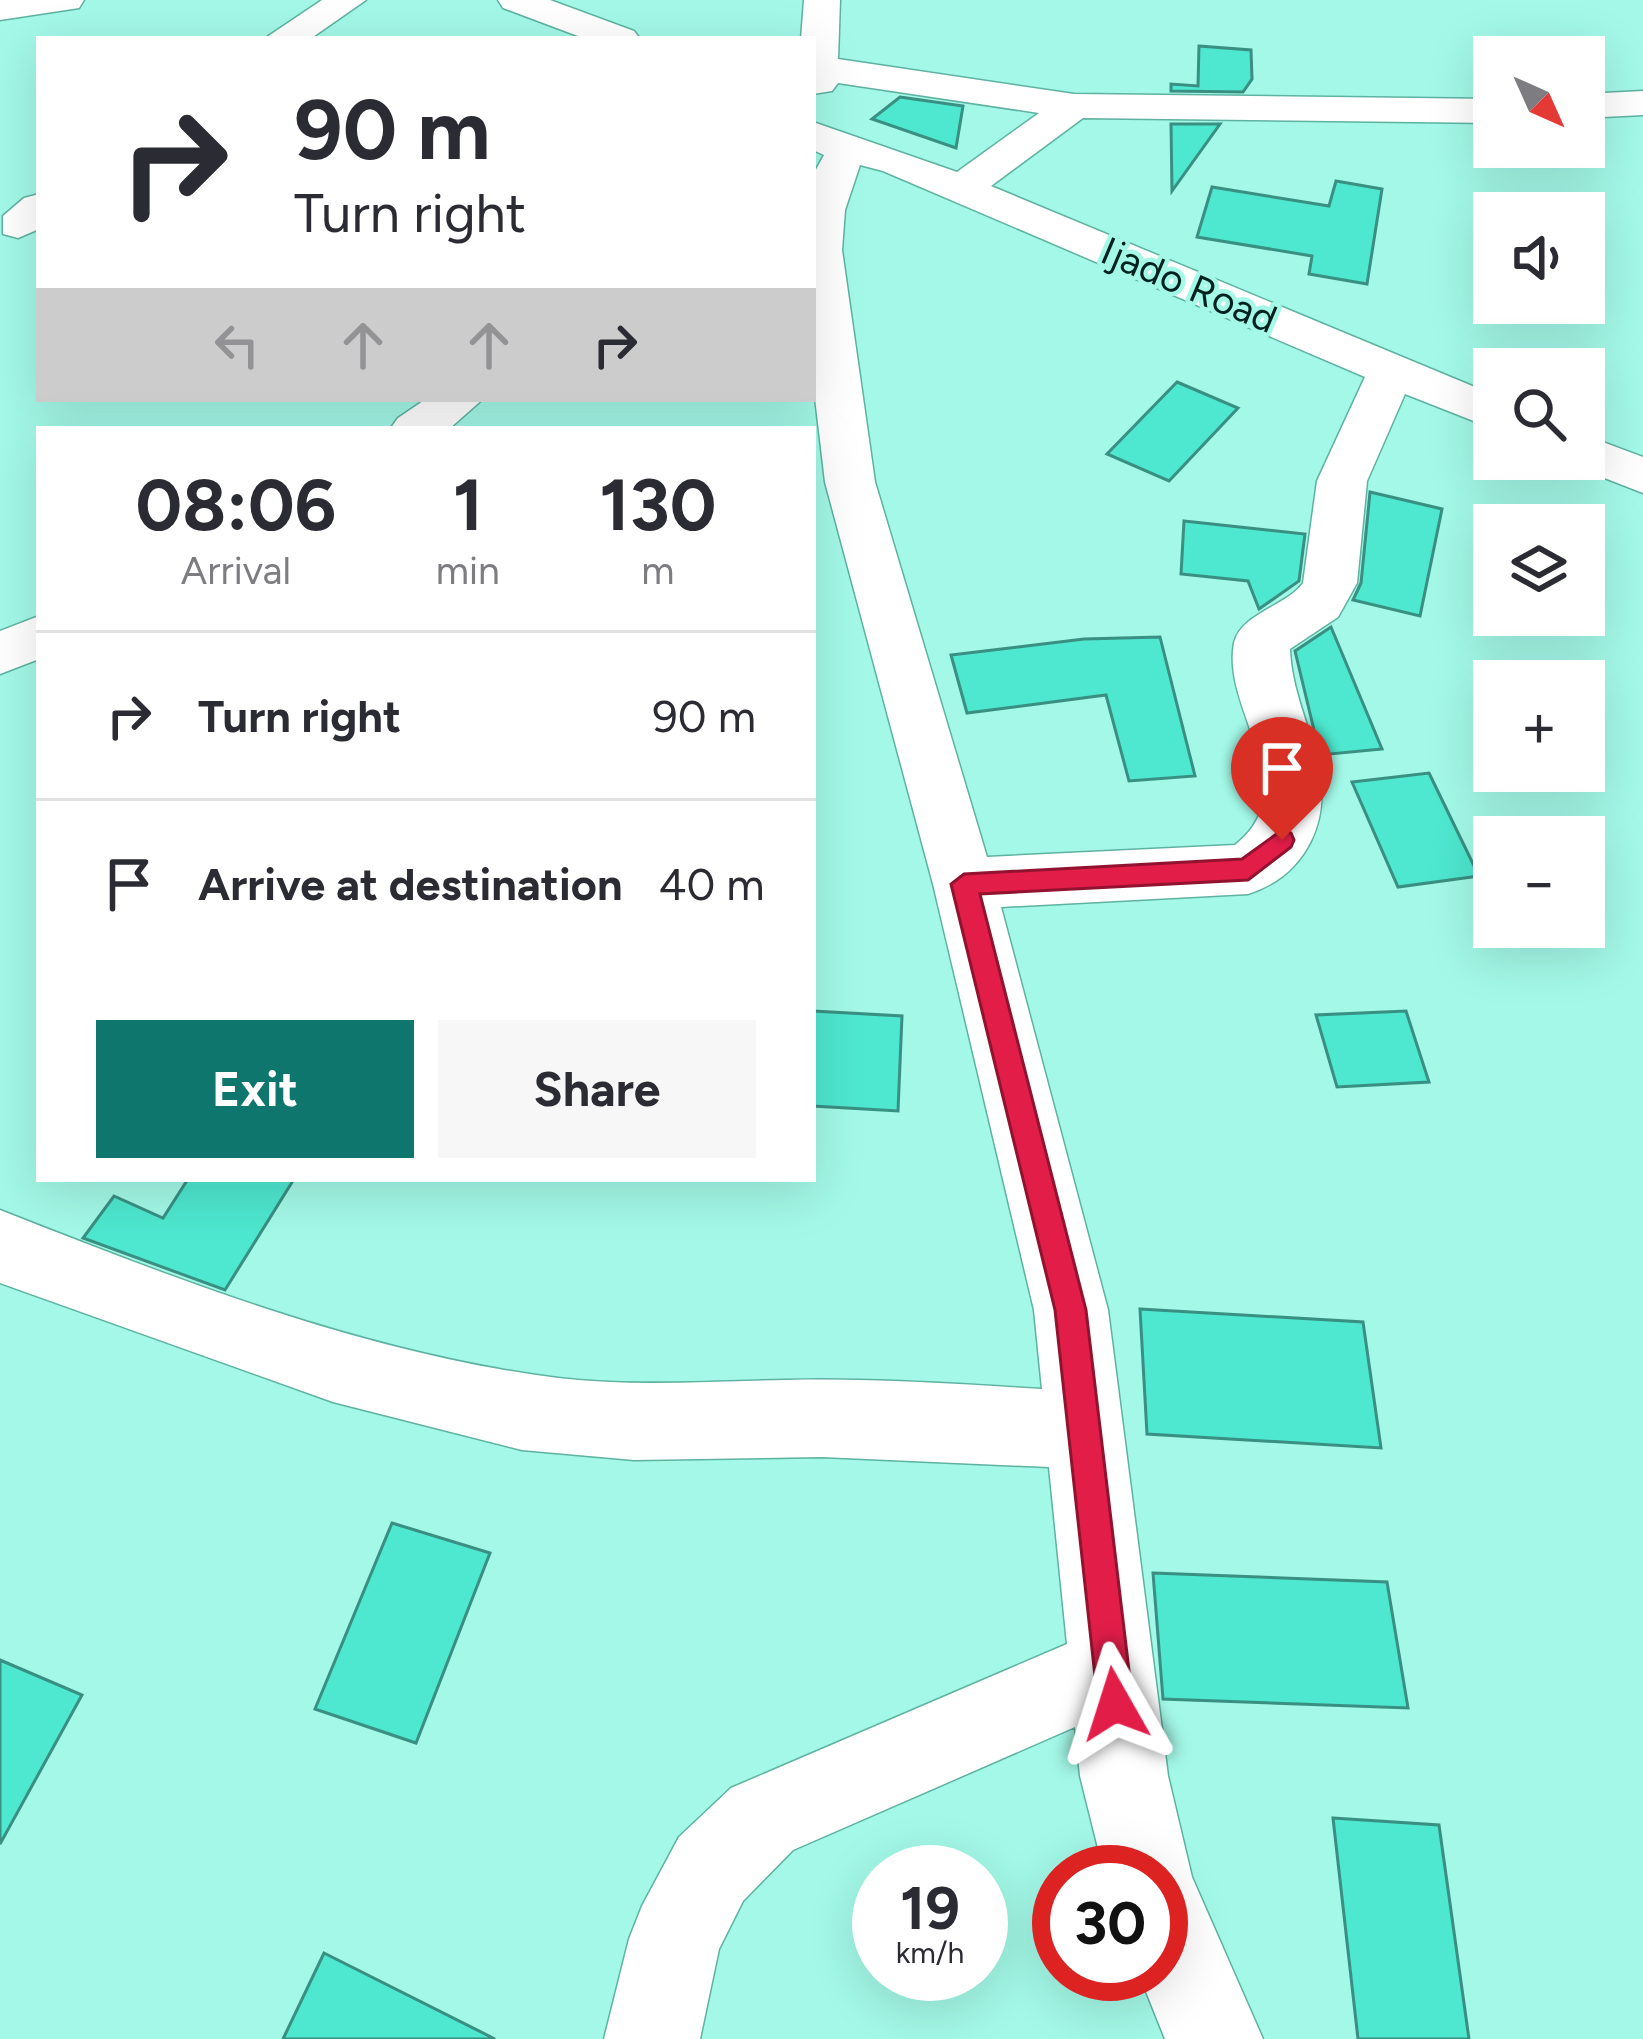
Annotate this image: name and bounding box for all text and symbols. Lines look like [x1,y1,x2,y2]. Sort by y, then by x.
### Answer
north arrow [1473,36,1605,168]
map controls [1473,36,1605,948]
text: 90 m [294,79,490,180]
icon: right [96,84,252,240]
text: Turn right [294,181,526,246]
button: sound [1473,192,1605,324]
street label: Ijado Road [1094,227,1284,343]
icon: left [204,312,270,378]
icon: ahead [330,312,396,378]
icon: ahead [456,312,522,378]
icon: right [582,312,648,378]
button: search [1473,348,1605,480]
text: 08:06 [136,462,336,548]
text: 1 [453,462,483,548]
text: 130 [599,462,716,548]
button: layers [1473,504,1605,636]
text: Arrival [181,547,291,594]
text: min [436,547,500,594]
text: m [641,547,675,594]
button: + [1473,660,1605,792]
icon: right [96,683,162,749]
text: Turn right [198,689,401,743]
text: 90 m [652,689,756,743]
pin [1231,717,1333,840]
icon: arrive [1249,735,1315,801]
button: − [1473,816,1605,948]
icon: arrive [96,851,162,917]
text: Arrive at destination [198,857,622,911]
text: 40 m [658,857,765,911]
button: Exit [96,1020,414,1158]
button: Share [438,1020,756,1158]
position arrow [1052,1641,1178,1767]
speed limit sign: 30 [1032,1845,1188,2001]
text: 19 [900,1872,960,1944]
text: km/h [896,1934,964,1971]

